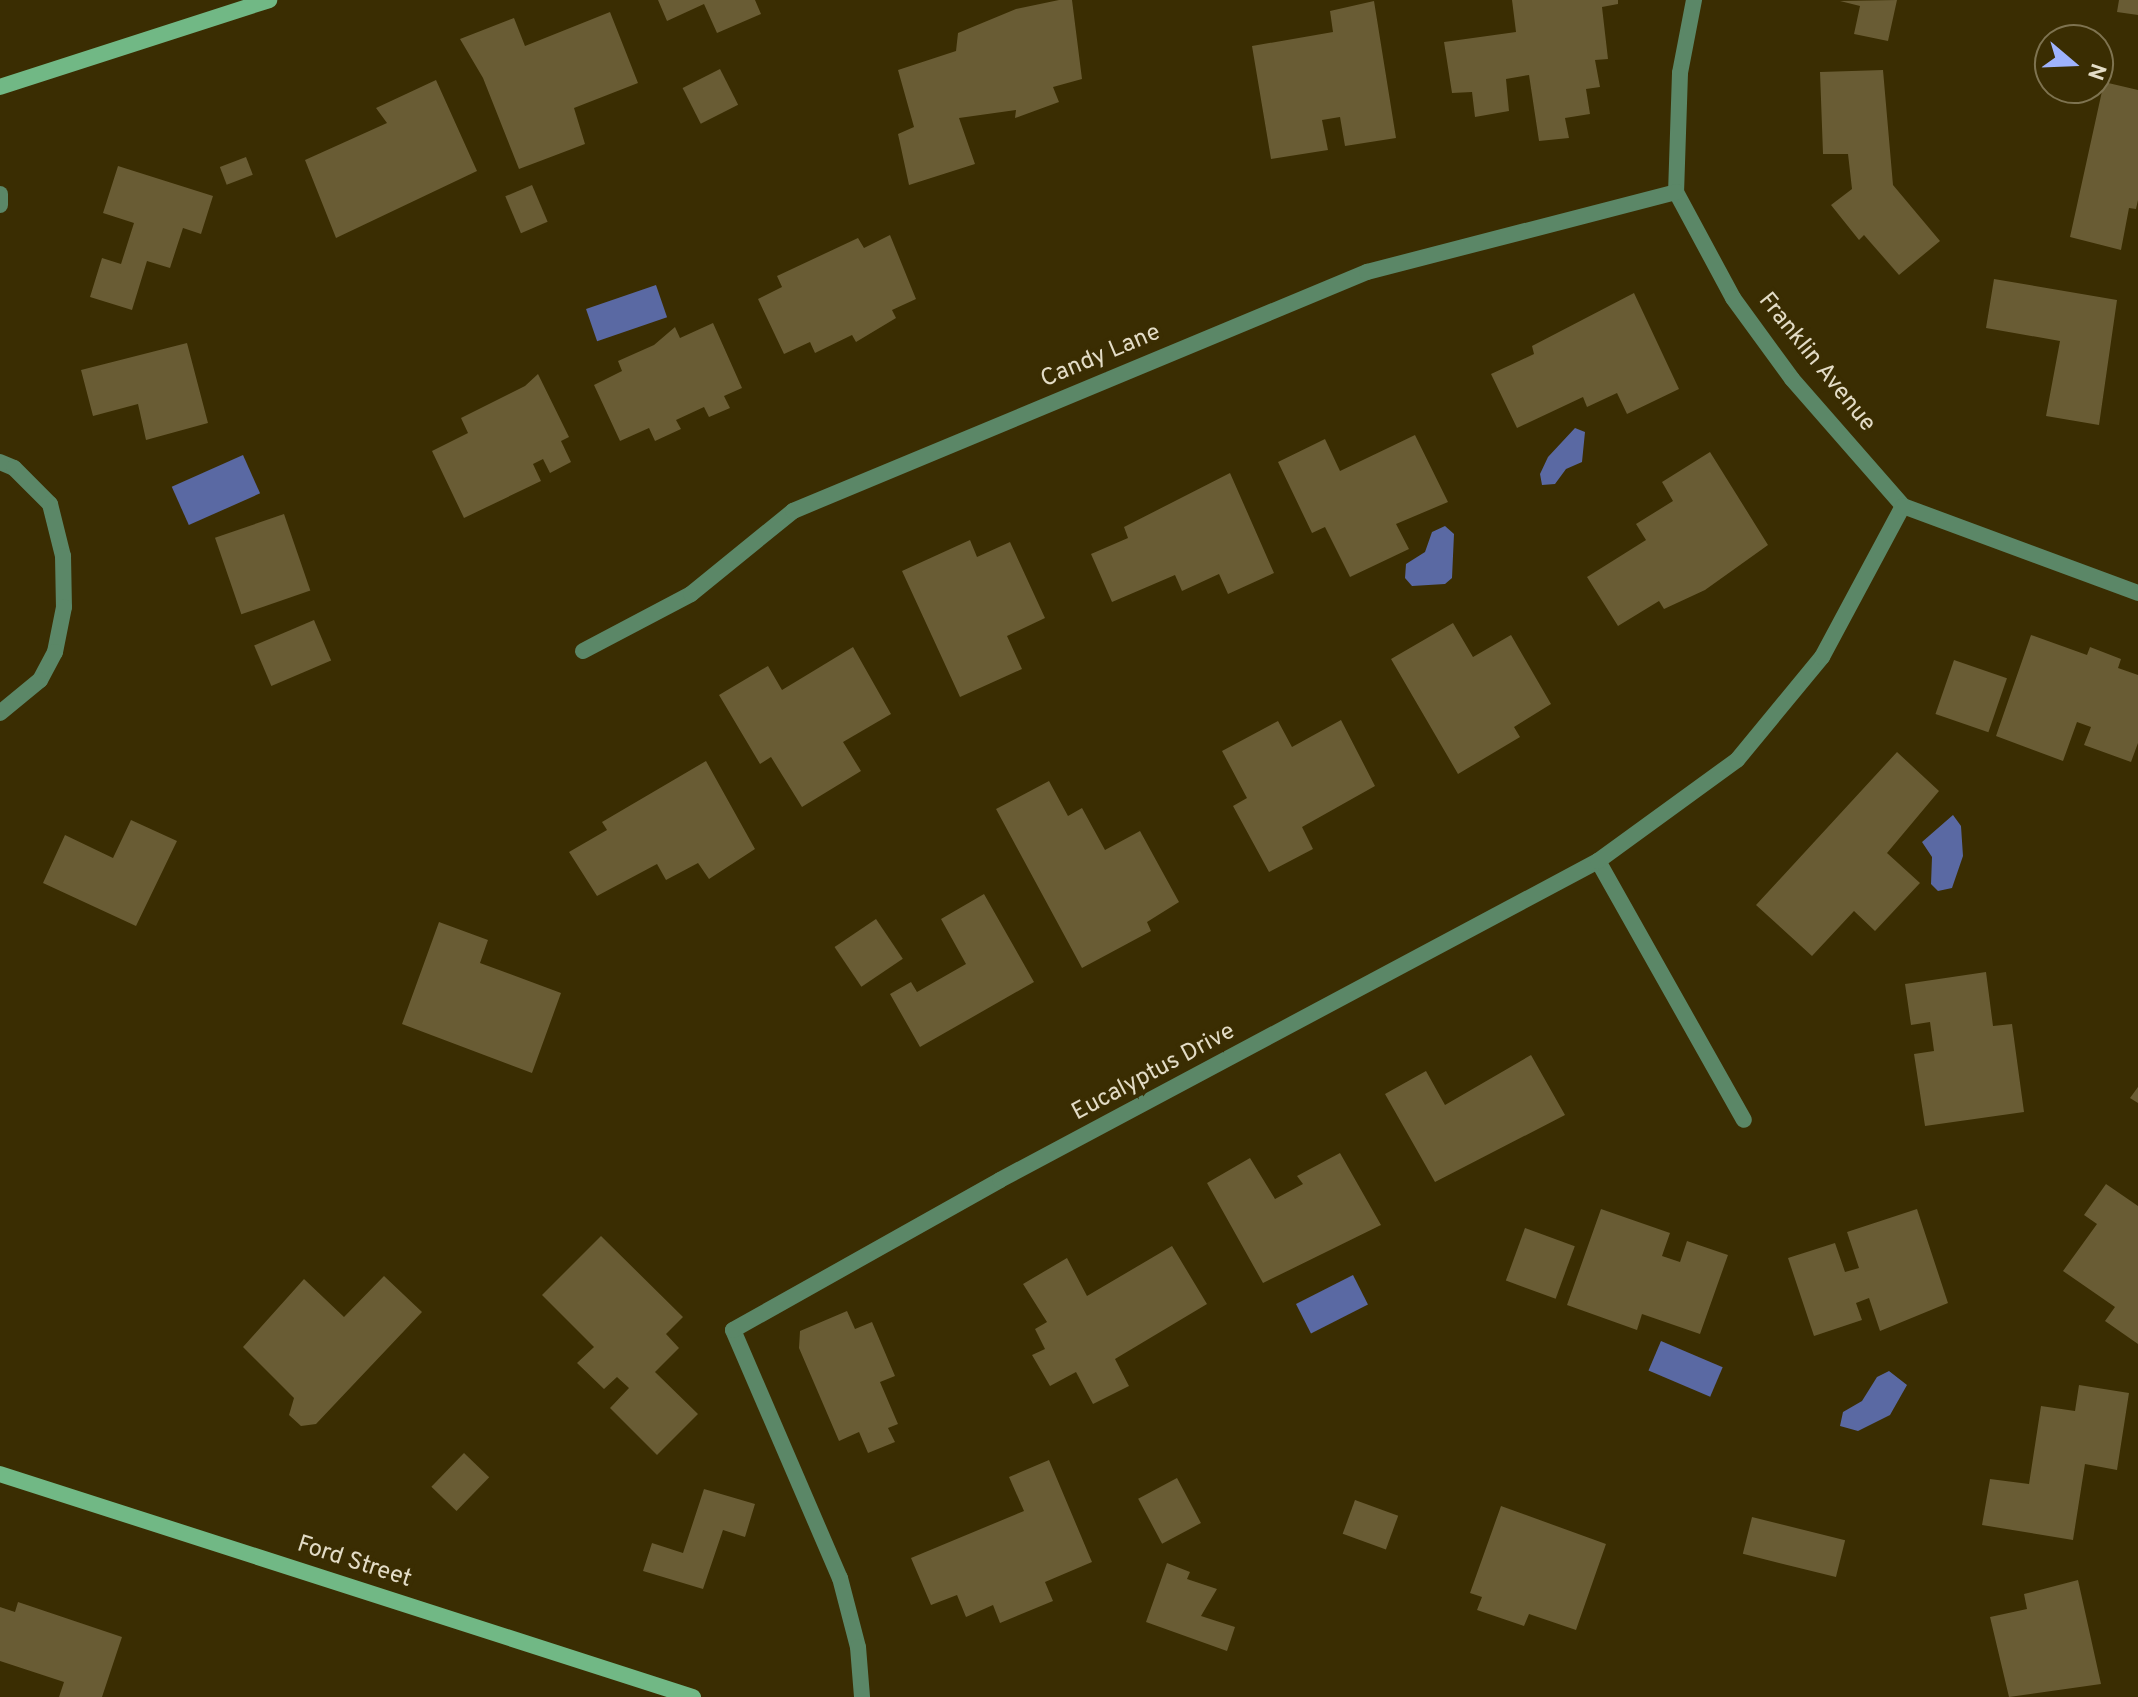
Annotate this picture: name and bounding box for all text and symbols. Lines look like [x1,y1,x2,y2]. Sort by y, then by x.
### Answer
north arrow [2034,24,2114,104]
text: N [2080,59,2111,83]
street label: Franklin Avenue [1751,287,1881,439]
street label: Candy Lane [1037,319,1165,395]
street label: Eucalyptus Drive [1068,1018,1240,1128]
street label: Ford Street [293,1531,415,1595]

